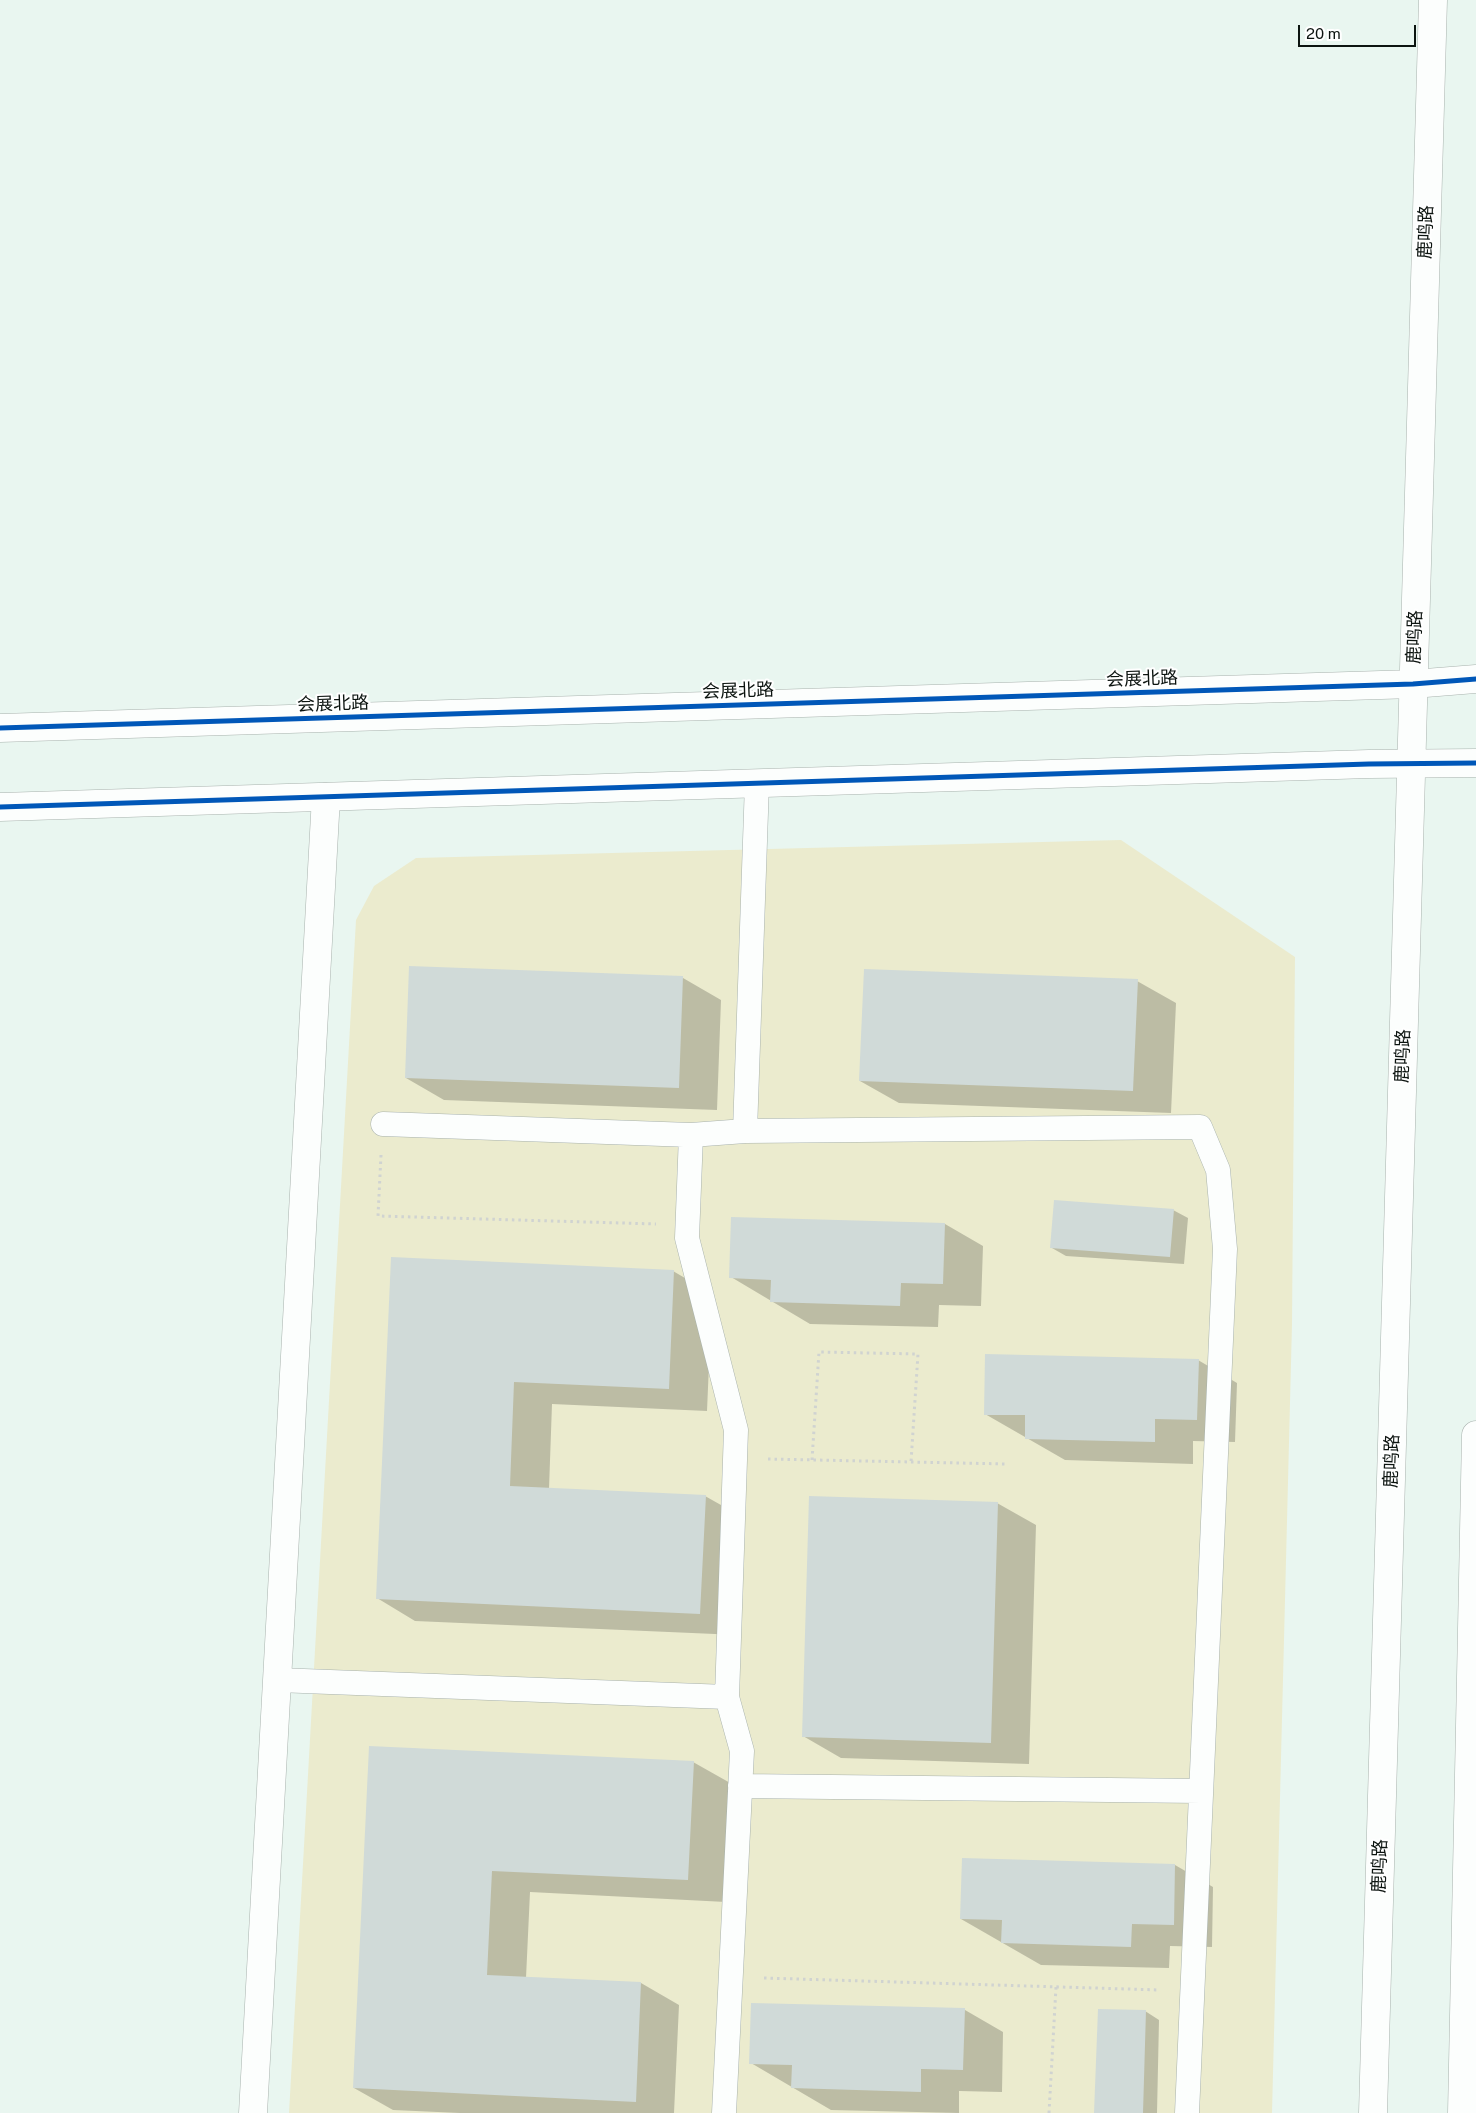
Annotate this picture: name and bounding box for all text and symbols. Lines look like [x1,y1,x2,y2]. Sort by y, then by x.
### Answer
scale bar [1301,15,1418,47]
text: 20 m [1306,25,1341,42]
street label: 鹿鸣路 [1414,205,1438,259]
street label: 鹿鸣路 [1403,610,1427,664]
street label: 会展北路 [1106,667,1178,691]
street label: 会展北路 [702,679,774,703]
street label: 会展北路 [297,692,369,716]
street label: 鹿鸣路 [1391,1029,1415,1083]
street label: 鹿鸣路 [1380,1434,1404,1488]
street label: 鹿鸣路 [1368,1839,1392,1893]

